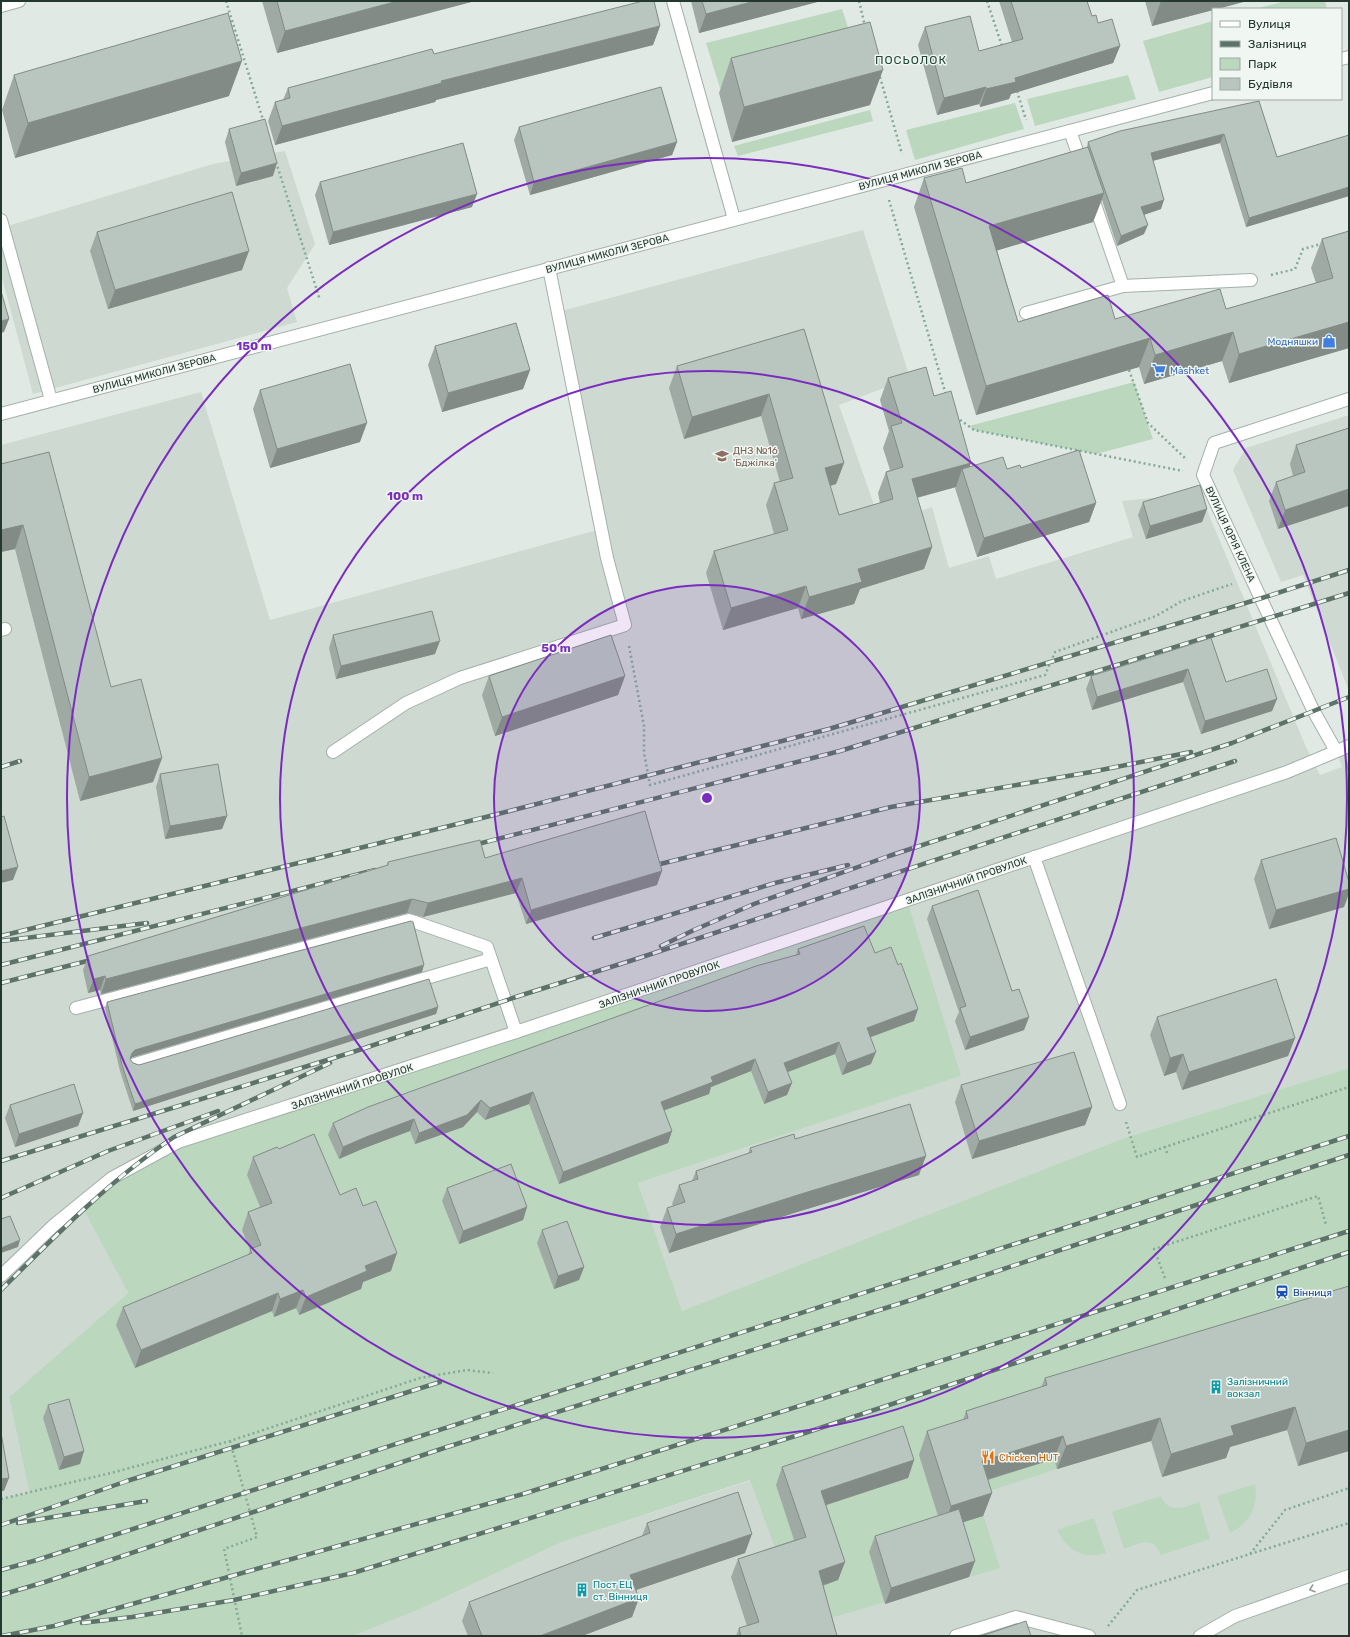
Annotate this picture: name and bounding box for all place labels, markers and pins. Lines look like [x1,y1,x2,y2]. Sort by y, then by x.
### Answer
shop icon: Модняшки [1321,333,1337,349]
place label: Модняшки [1267,336,1318,348]
supermarket icon: Màshket [1151,362,1167,378]
place label: Màshket [1170,365,1209,377]
place label: ДНЗ №16 'Бджілка' [733,445,778,469]
school or university icon: ДНЗ №16 'Бджілка' [714,448,730,464]
centre of rings [700,791,714,805]
station icon: Вінниця [1274,1284,1290,1300]
place label: Вінниця [1293,1287,1332,1299]
place label: Залізничний вокзал [1227,1376,1288,1400]
building icon: Залізничний вокзал [1208,1379,1224,1395]
restaurant icon: Chicken HUT [980,1449,996,1465]
place label: Chicken HUT [999,1452,1059,1464]
place label: Пост ЕЦ ст. Вінниця [593,1579,648,1603]
building icon: Пост ЕЦ ст. Вінниця [574,1582,590,1598]

